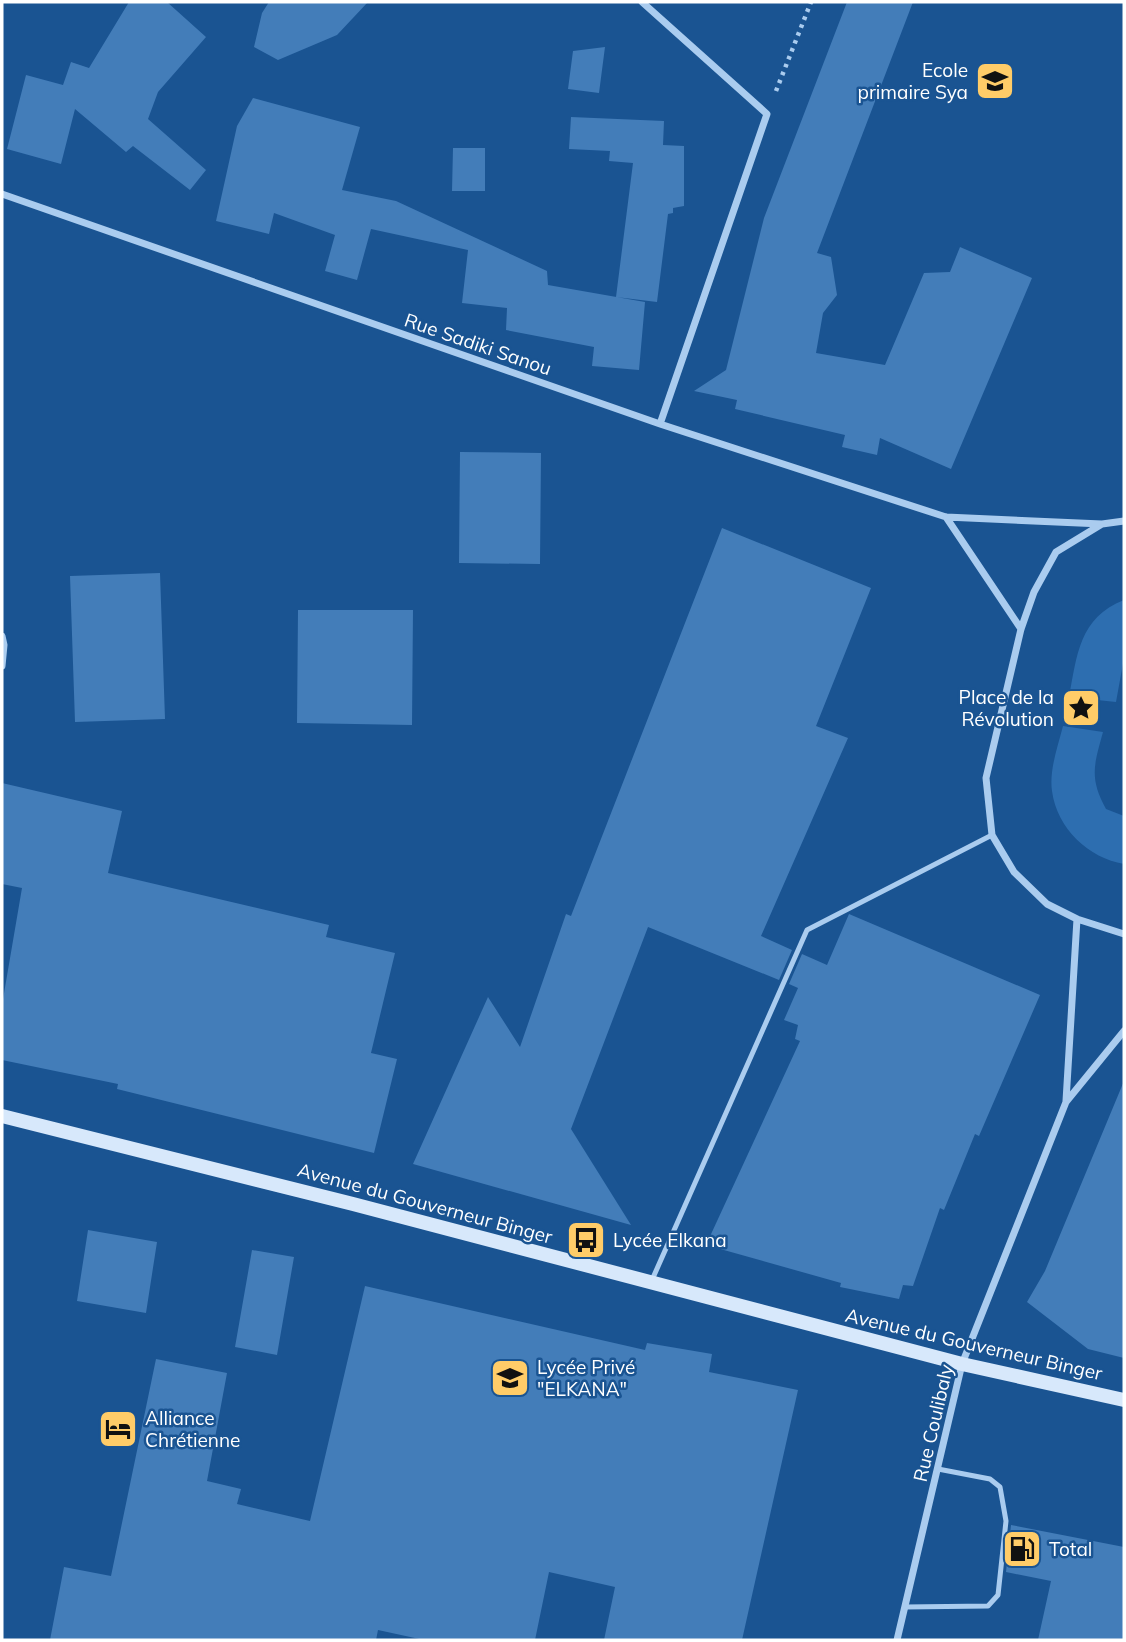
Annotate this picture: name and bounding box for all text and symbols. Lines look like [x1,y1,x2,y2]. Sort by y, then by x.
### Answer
place label: Ecole primaire Sya [857,58,968,104]
school or university icon: Ecole primaire Sya [974,60,1016,102]
street label: Rue Sadiki Sanou [401,308,555,380]
place label: Place de la Révolution [959,685,1054,731]
place icon: Place de la Révolution [1060,687,1102,729]
street label: Avenue du Gouverneur Binger [295,1157,555,1249]
bus stop icon: Lycée Elkana [565,1219,607,1261]
place label: Lycée Elkana [613,1228,727,1252]
street label: Avenue du Gouverneur Binger [843,1303,1105,1385]
place label: Lycée Privé "ELKANA" [537,1355,635,1401]
school or university icon: Lycée Privé "ELKANA" [489,1357,531,1399]
street label: Rue Coulibaly [908,1362,958,1484]
place label: Alliance Chrétienne [145,1406,240,1452]
hotel icon: Alliance Chrétienne [97,1408,139,1450]
fuel station icon: Total [1001,1528,1043,1570]
place label: Total [1049,1537,1092,1561]

